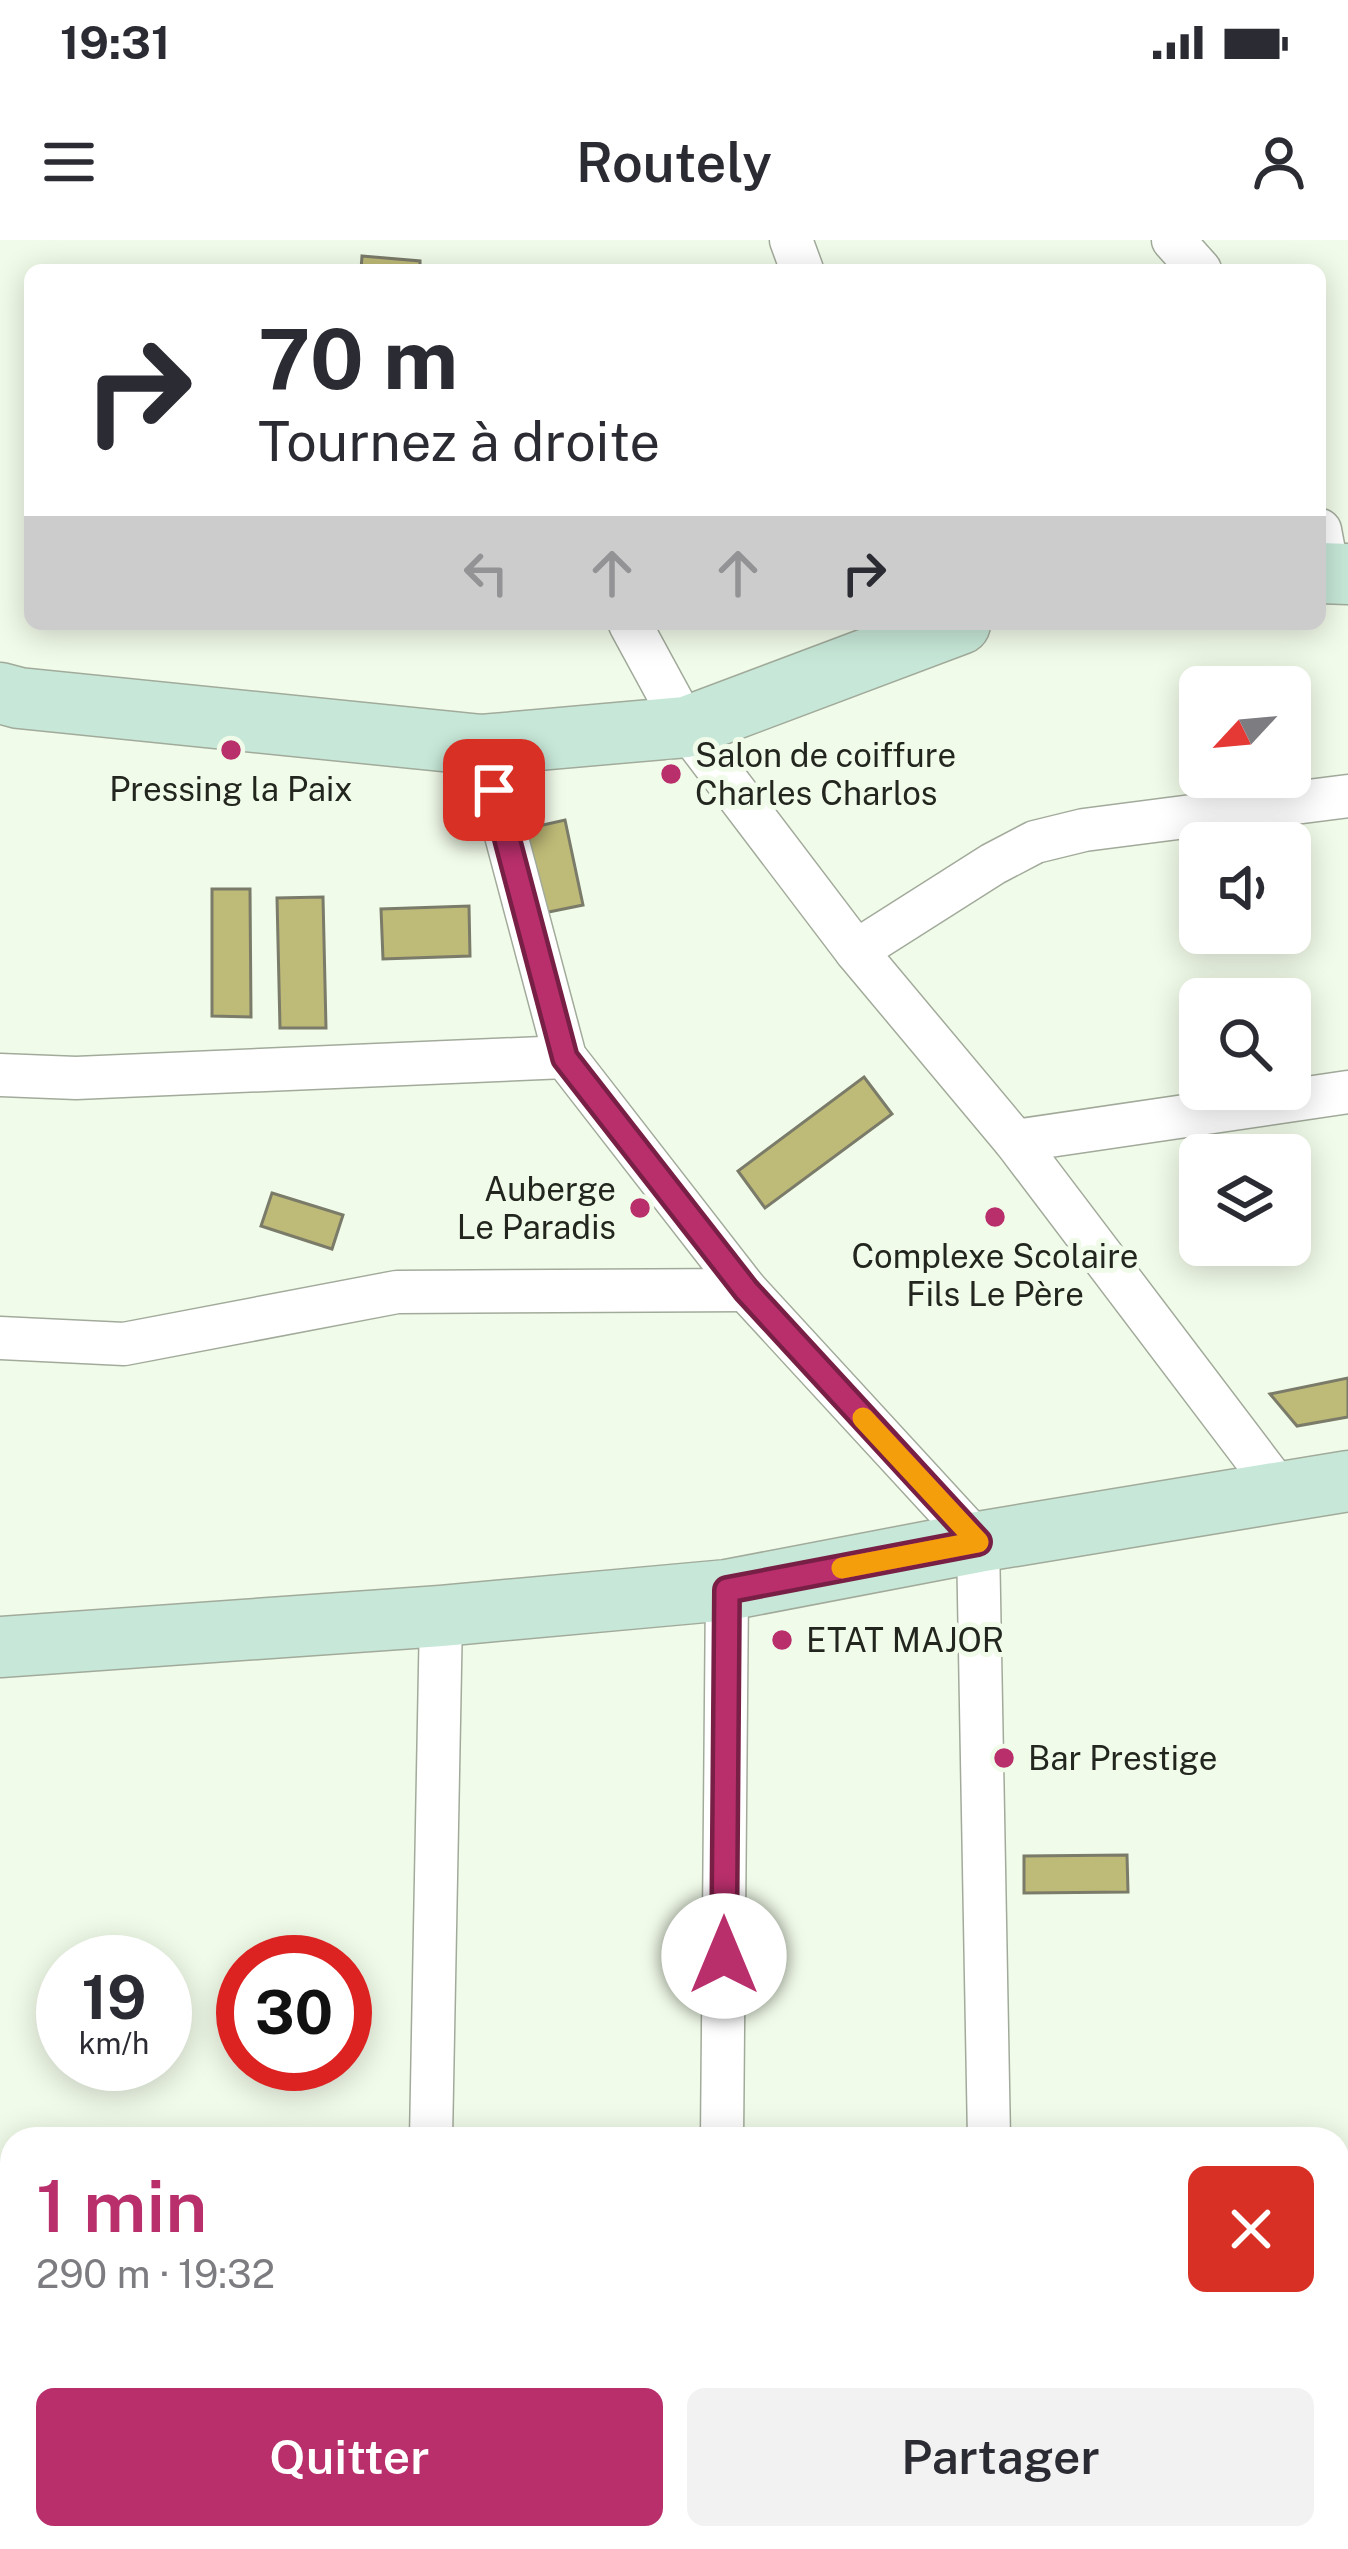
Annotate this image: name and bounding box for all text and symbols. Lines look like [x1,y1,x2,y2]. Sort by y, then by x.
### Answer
text: 19:31 [60,16,170,69]
icon: menu [36,129,102,195]
icon: person [1246,129,1312,195]
text: Routely [576,131,772,194]
text: 70 m [258,309,458,408]
icon: right [60,312,216,468]
text: Tournez à droite [258,410,660,473]
icon: left [453,540,519,606]
icon: ahead [579,540,645,606]
icon: ahead [705,540,771,606]
icon: right [831,540,897,606]
north arrow [1179,666,1311,798]
map controls [1179,666,1311,1266]
place label: Salon de coiffure Charles Charlos [695,736,956,812]
marker: Pressing la Paix [218,737,244,763]
pin [443,739,545,841]
icon: arrive [461,757,527,823]
marker: Salon de coiffure Charles Charlos [658,761,684,787]
place label: Pressing la Paix [109,770,353,808]
button: sound [1179,822,1311,954]
button: search [1179,978,1311,1110]
button: layers [1179,1134,1311,1266]
place label: Auberge Le Paradis [457,1170,616,1246]
marker: Auberge Le Paradis [627,1195,653,1221]
marker: Complexe Scolaire Fils Le Père [982,1204,1008,1230]
place label: Complexe Scolaire Fils Le Père [851,1237,1139,1313]
place label: ETAT MAJOR [806,1621,1004,1659]
marker: ETAT MAJOR [769,1627,795,1653]
place label: Bar Prestige [1028,1739,1217,1777]
marker: Bar Prestige [991,1745,1017,1771]
position arrow [661,1893,787,2019]
speed limit sign: 30 [216,1935,372,2091]
text: 19 [81,1962,147,2033]
text: km/h [79,2025,149,2061]
text: 1 min [36,2164,207,2248]
button: close [1188,2166,1314,2292]
text: 290 m · 19:32 [36,2251,275,2297]
button: Quitter [36,2388,663,2526]
button: Partager [687,2388,1314,2526]

